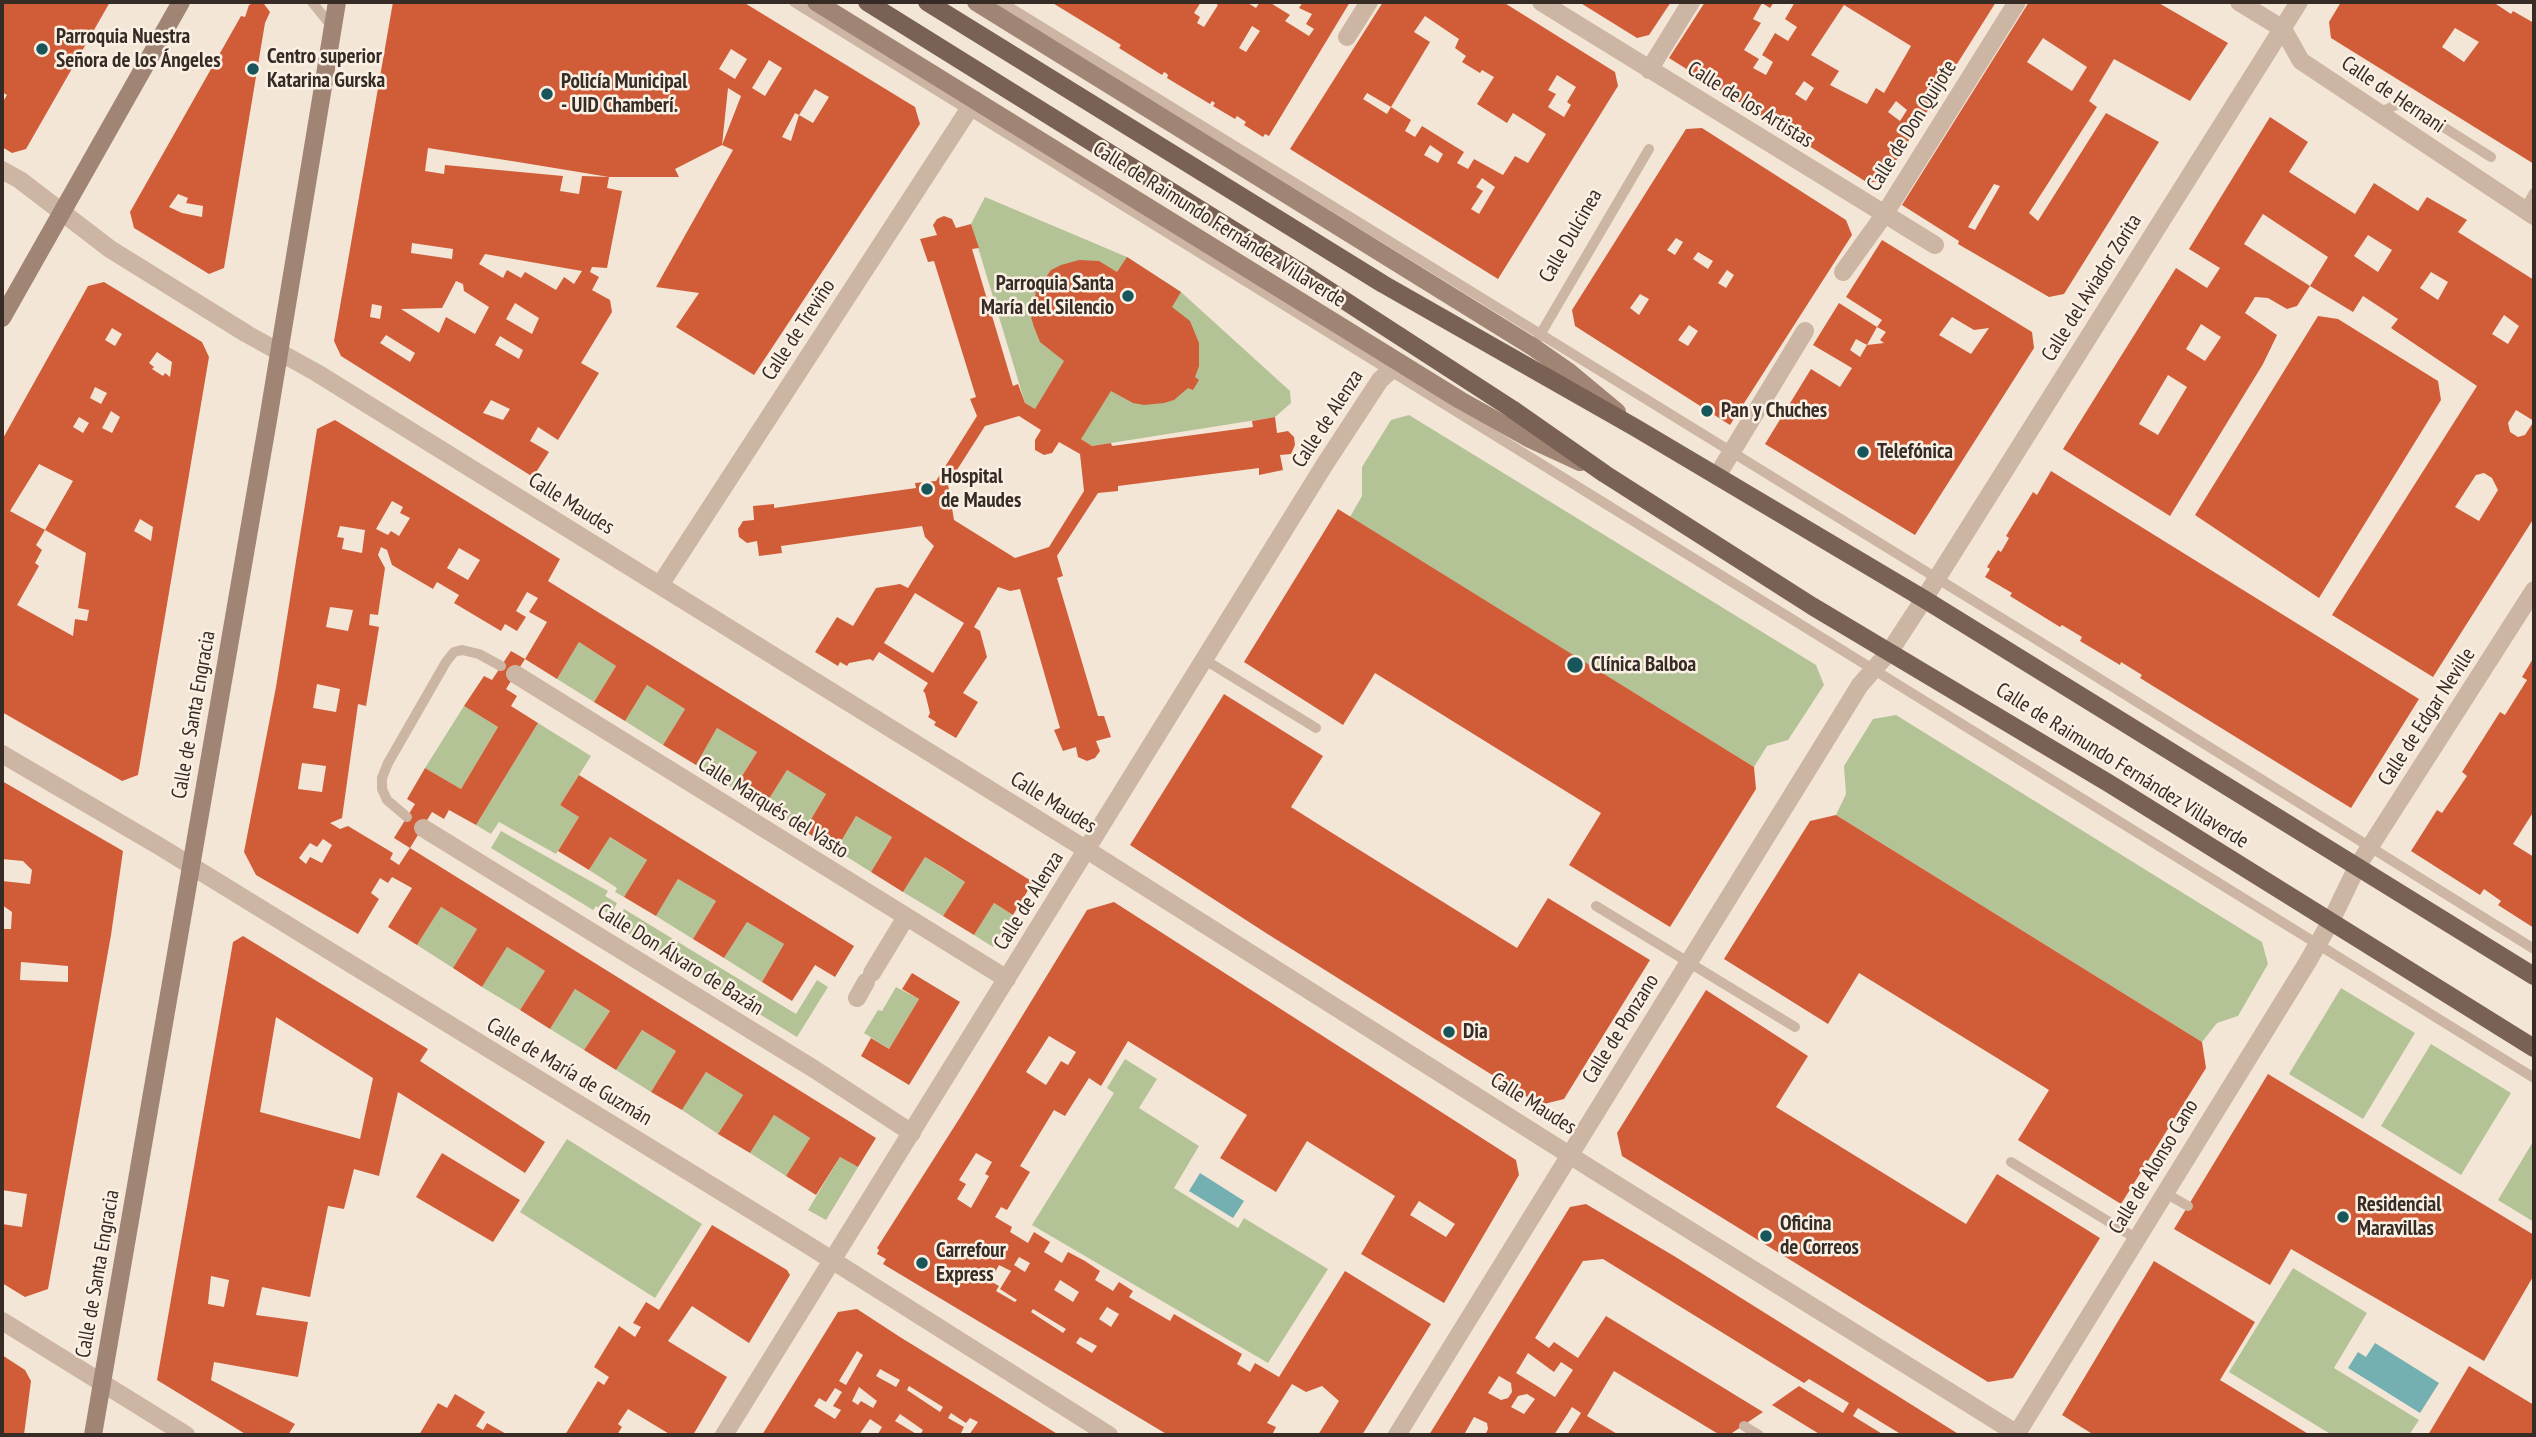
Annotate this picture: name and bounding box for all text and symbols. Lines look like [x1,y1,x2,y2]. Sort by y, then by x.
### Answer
place label: Parroquia Nuestra Señora de los Ángeles [56,24,221,74]
marker: Parroquia Nuestra Señora de los Ángeles [34,41,50,57]
place label: Centro superior Katarina Gurska [267,44,385,94]
street label: Calle de Hernani [2336,51,2450,139]
street label: Calle de los Artistas [1683,56,1817,154]
street label: Calle de Don Quijote [1862,56,1962,196]
marker: Centro superior Katarina Gurska [245,61,261,77]
place label: Policía Municipal - UID Chamberí. [561,69,687,119]
marker: Policía Municipal - UID Chamberí. [539,86,555,102]
street label: Calle de Raimundo Fernández Villaverde [1088,137,1350,313]
street label: Calle Dulcinea [1534,185,1608,287]
street label: Calle del Aviador Zorita [2037,210,2147,366]
place label: Parroquia Santa María del Silencio [981,271,1114,321]
street label: Calle de Treviño [757,275,841,385]
marker: Parroquia Santa María del Silencio [1120,288,1136,304]
street label: Calle de Alenza [1287,365,1369,473]
place label: Pan y Chuches [1721,398,1827,424]
marker: Pan y Chuches [1699,403,1715,419]
place label: Telefónica [1877,439,1953,465]
marker: Telefónica [1855,444,1871,460]
place label: Hospital de Maudes [941,464,1021,514]
street label: Calle Maudes [523,468,619,540]
marker: Hospital de Maudes [919,481,935,497]
street label: Calle de Santa Engracia [167,629,221,801]
street label: Calle de Edgar Neville [2373,643,2481,791]
place label: Clínica Balboa [1591,652,1696,678]
marker: Clínica Balboa [1565,655,1585,675]
street label: Calle de Raimundo Fernández Villaverde [1991,678,2253,854]
street label: Calle Marqués del Vasto [693,752,853,864]
street label: Calle Maudes [1005,767,1101,839]
street label: Calle de Alenza [989,847,1069,955]
street label: Calle Don Álvaro de Bazán [592,899,768,1021]
street label: Calle de Ponzano [1577,970,1665,1088]
street label: Calle de María de Guzmán [482,1013,656,1131]
place label: Dia [1463,1019,1488,1045]
marker: Dia [1441,1024,1457,1040]
street label: Calle Maudes [1485,1068,1581,1140]
street label: Calle de Alonso Cano [2104,1095,2204,1239]
street label: Calle de Santa Engracia [71,1188,125,1360]
place label: Residencial Maravillas [2357,1192,2441,1242]
marker: Residencial Maravillas [2335,1209,2351,1225]
place label: Oficina de Correos [1780,1211,1859,1261]
marker: Oficina de Correos [1758,1228,1774,1244]
place label: Carrefour Express [936,1238,1006,1288]
marker: Carrefour Express [914,1255,930,1271]

